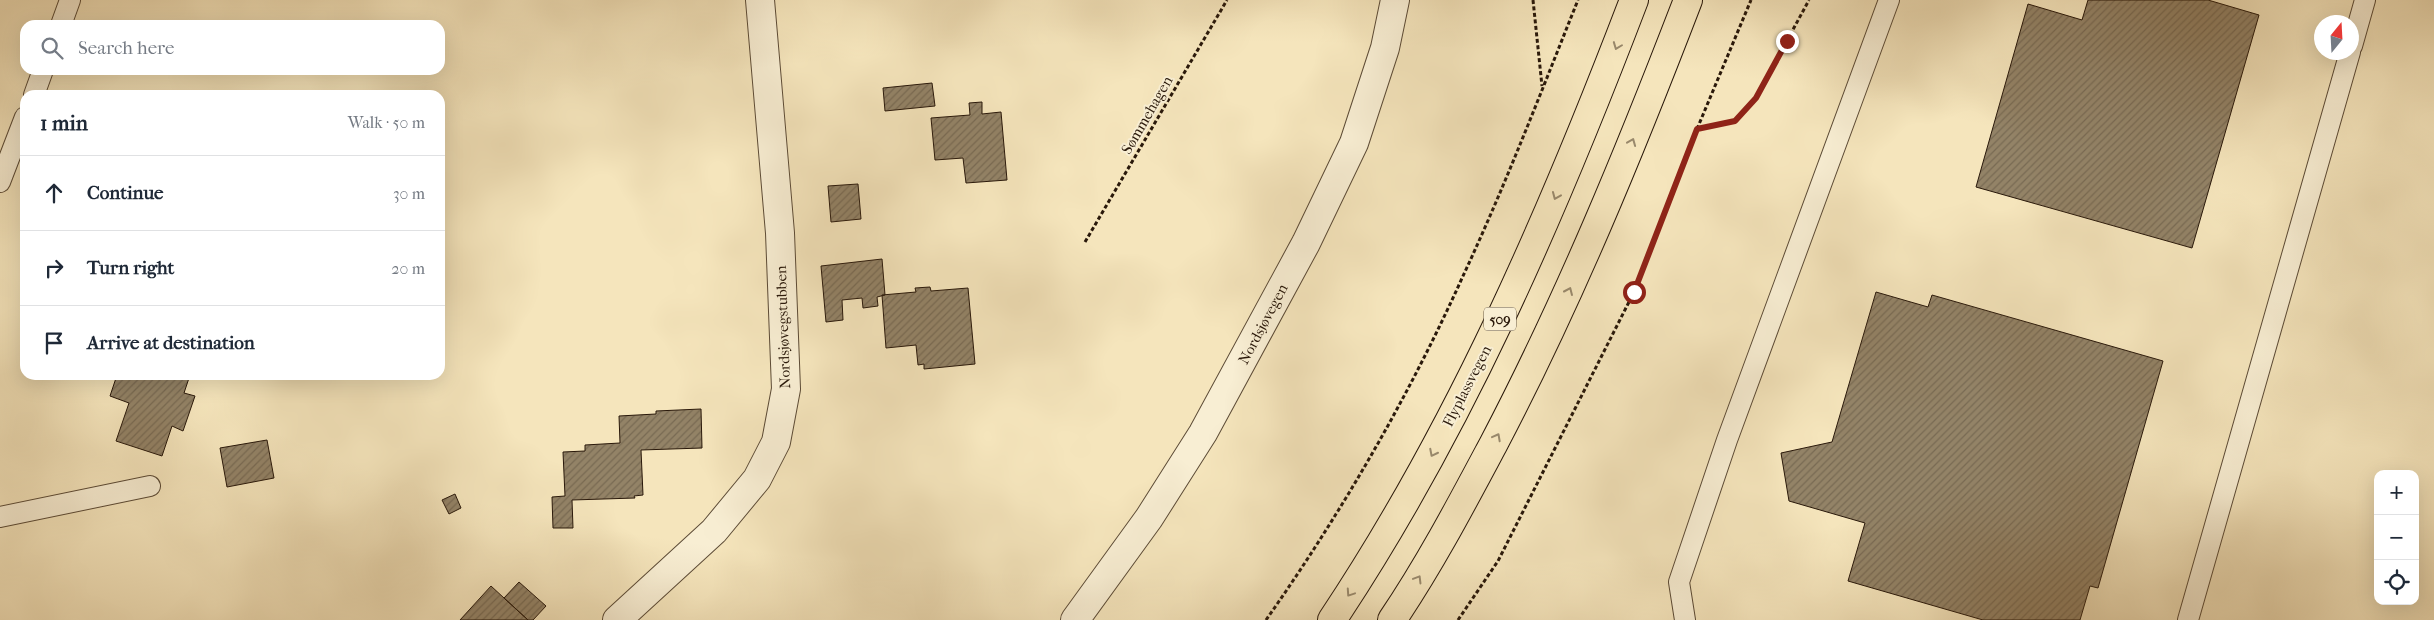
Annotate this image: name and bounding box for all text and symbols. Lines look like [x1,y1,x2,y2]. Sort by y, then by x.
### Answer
north arrow [2314,15,2359,60]
search box [20,20,445,75]
route end [1776,30,1799,53]
icon: search [38,34,66,62]
text: Search here [78,37,174,59]
one-way arrow [1613,41,1623,49]
street label: Sømmehagen [1117,73,1177,157]
text: 1 min [40,111,88,135]
text: Walk · 50 m [348,113,425,132]
one-way arrow [1626,138,1637,147]
icon: ahead [40,179,68,207]
text: Continue [87,182,163,204]
text: 30 m [393,184,425,203]
one-way arrow [1551,191,1562,200]
icon: right [40,254,68,282]
text: Turn right [87,257,174,279]
text: 20 m [391,259,425,278]
street label: Nordsjøvegstubben [772,265,794,389]
street label: Nordsjøvegen [1234,280,1292,367]
route start [1623,281,1646,304]
one-way arrow [1562,287,1573,296]
road number: 509 [1484,308,1516,330]
icon: arrive [40,329,68,357]
text: Arrive at destination [87,332,255,354]
street label: Flyplassvegen [1439,342,1495,430]
one-way arrow [1491,433,1501,442]
one-way arrow [1429,448,1439,457]
map controls [2374,470,2419,605]
button: + [2374,470,2419,515]
button: − [2374,515,2419,560]
button: locate [2374,560,2419,605]
one-way arrow [1411,575,1421,584]
one-way arrow [1347,587,1356,597]

